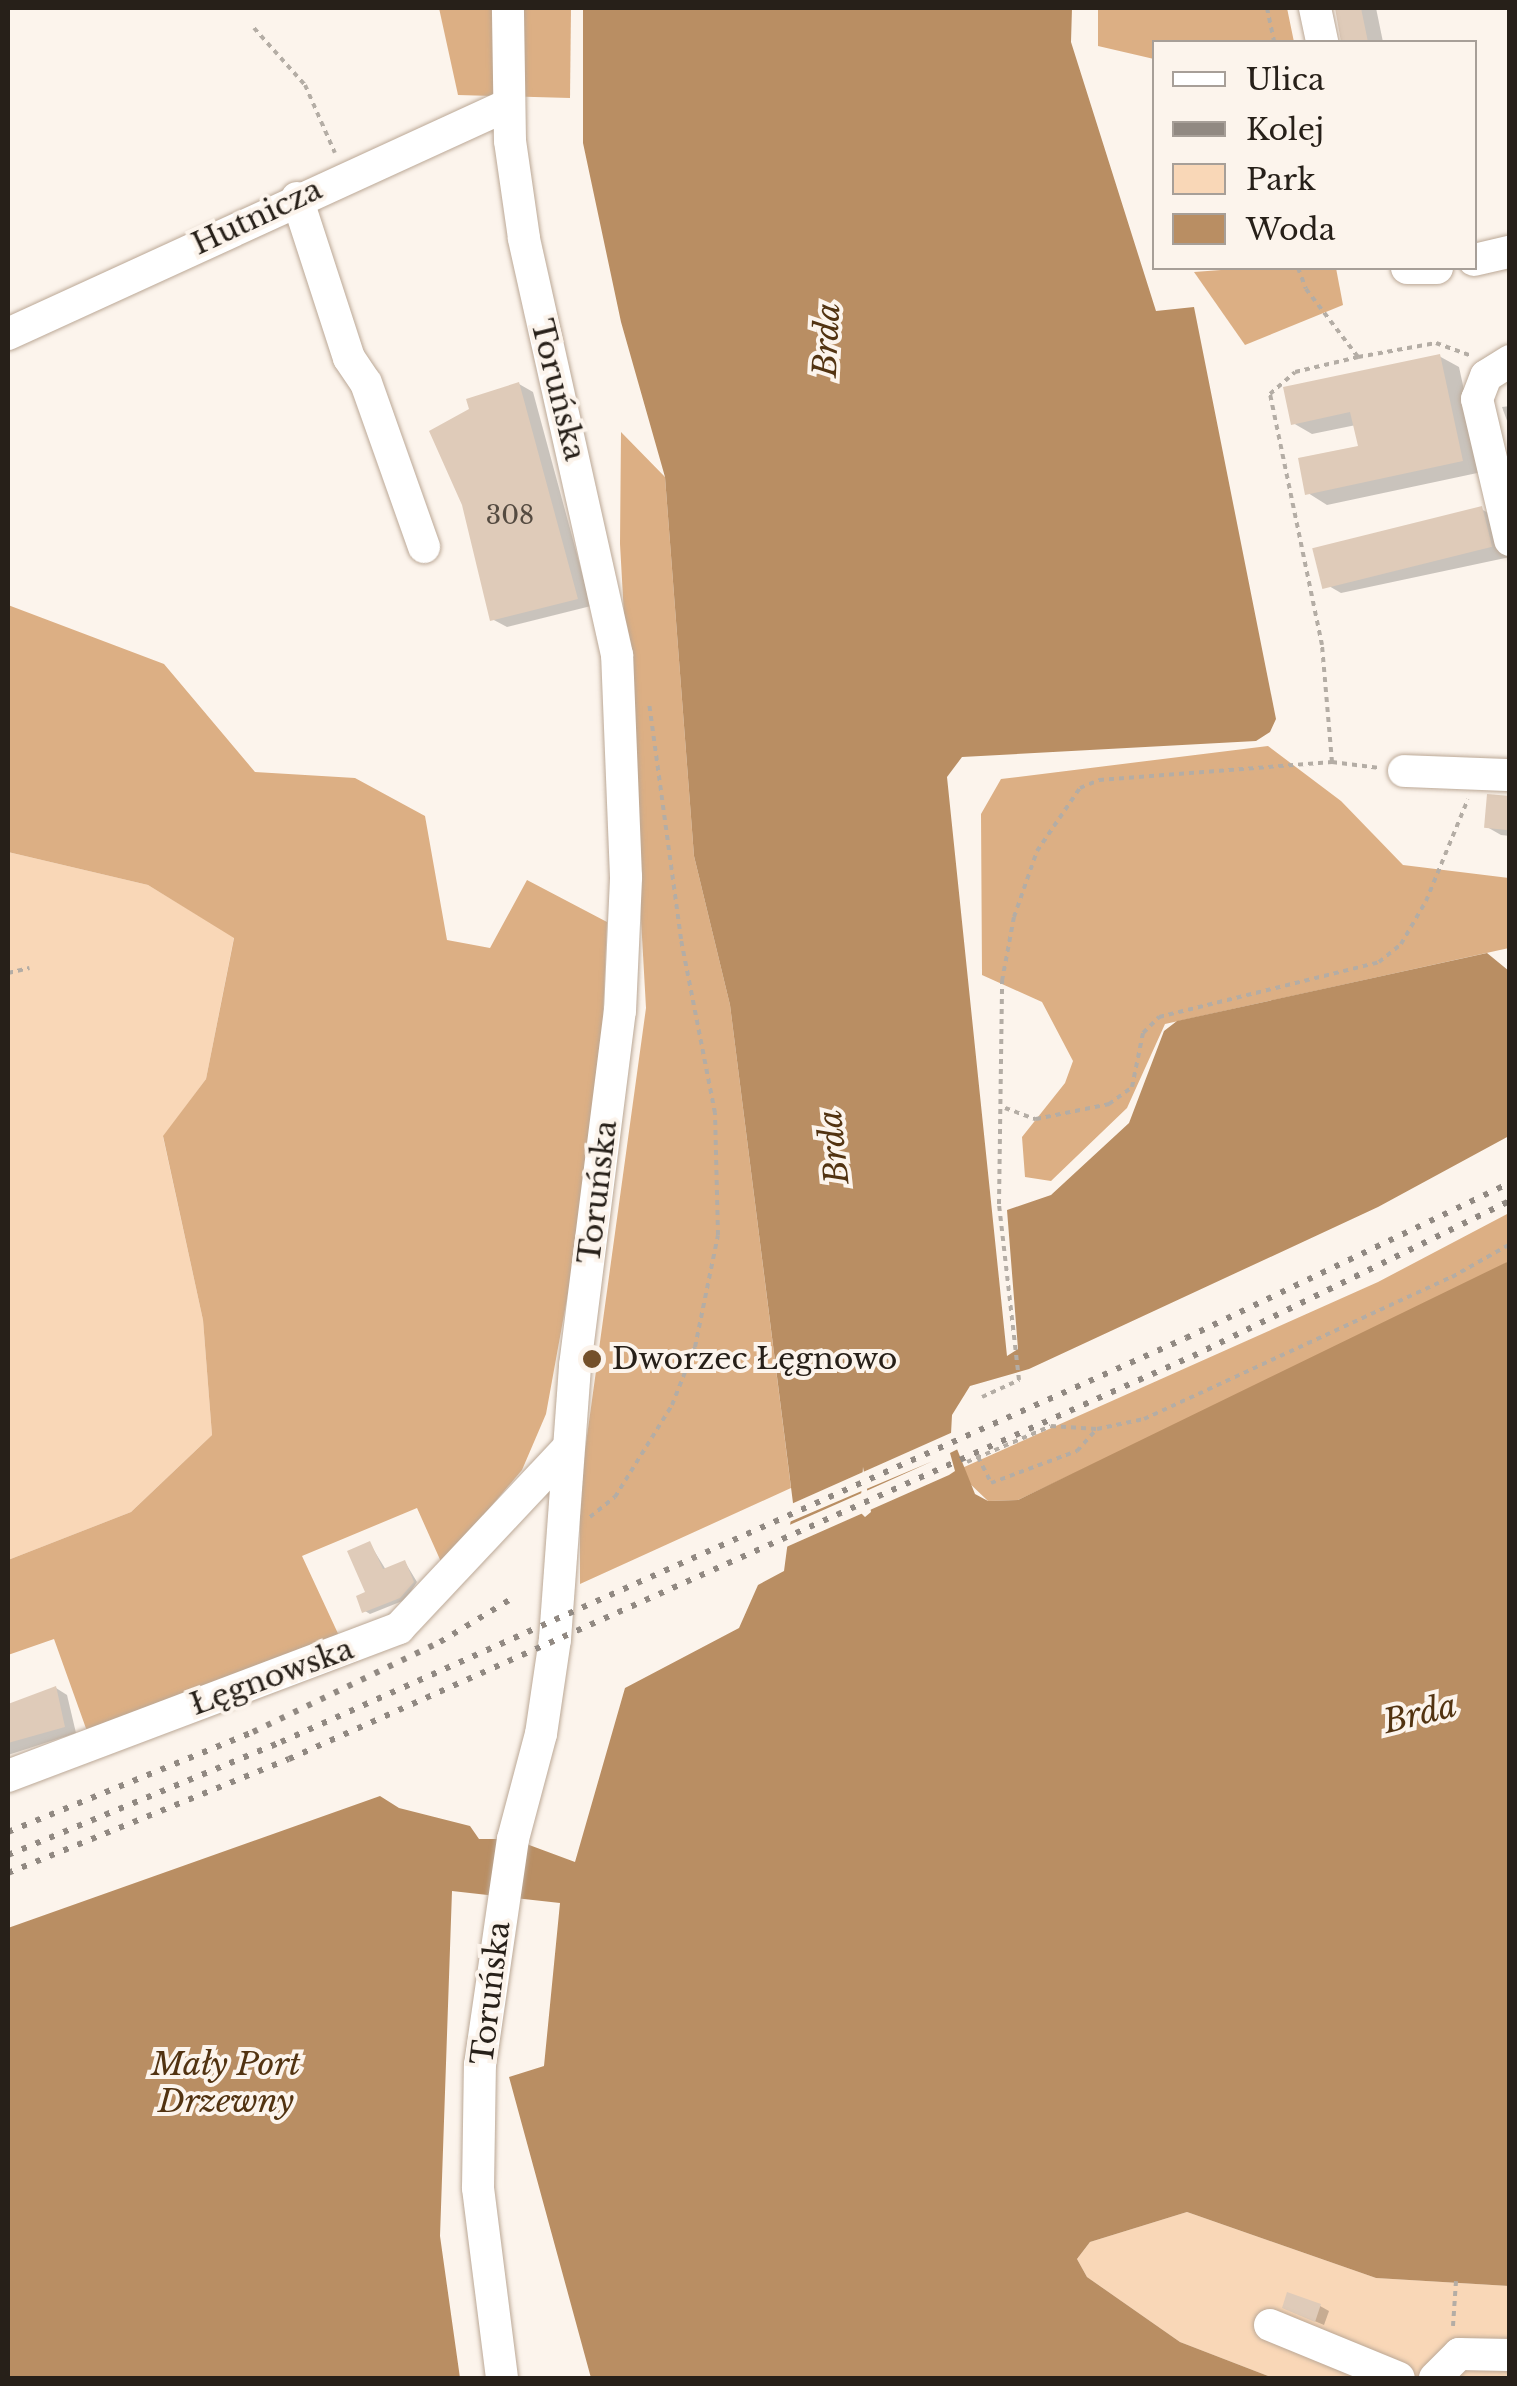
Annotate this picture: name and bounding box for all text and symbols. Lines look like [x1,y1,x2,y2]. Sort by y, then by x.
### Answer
legend [1152,40,1477,270]
text: Ulica [1246,61,1325,98]
text: Kolej [1246,111,1324,148]
text: Park [1246,161,1316,198]
street label: Hutnicza [186,171,328,263]
text: Woda [1246,211,1335,248]
water label: Brda [806,302,848,378]
street label: Toruńska [523,316,593,464]
house number: 308 [486,501,534,531]
water label: Brda [811,1108,857,1186]
street label: Toruńska [571,1118,625,1266]
place label: Dworzec Łęgnowo [612,1341,897,1377]
marker: Dworzec Łęgnowo [581,1348,603,1370]
street label: Łęgnowska [186,1631,358,1723]
water label: Brda [1379,1686,1461,1742]
street label: Toruńska [464,1919,518,2067]
water label: Mały Port Drzewny [151,2046,301,2121]

